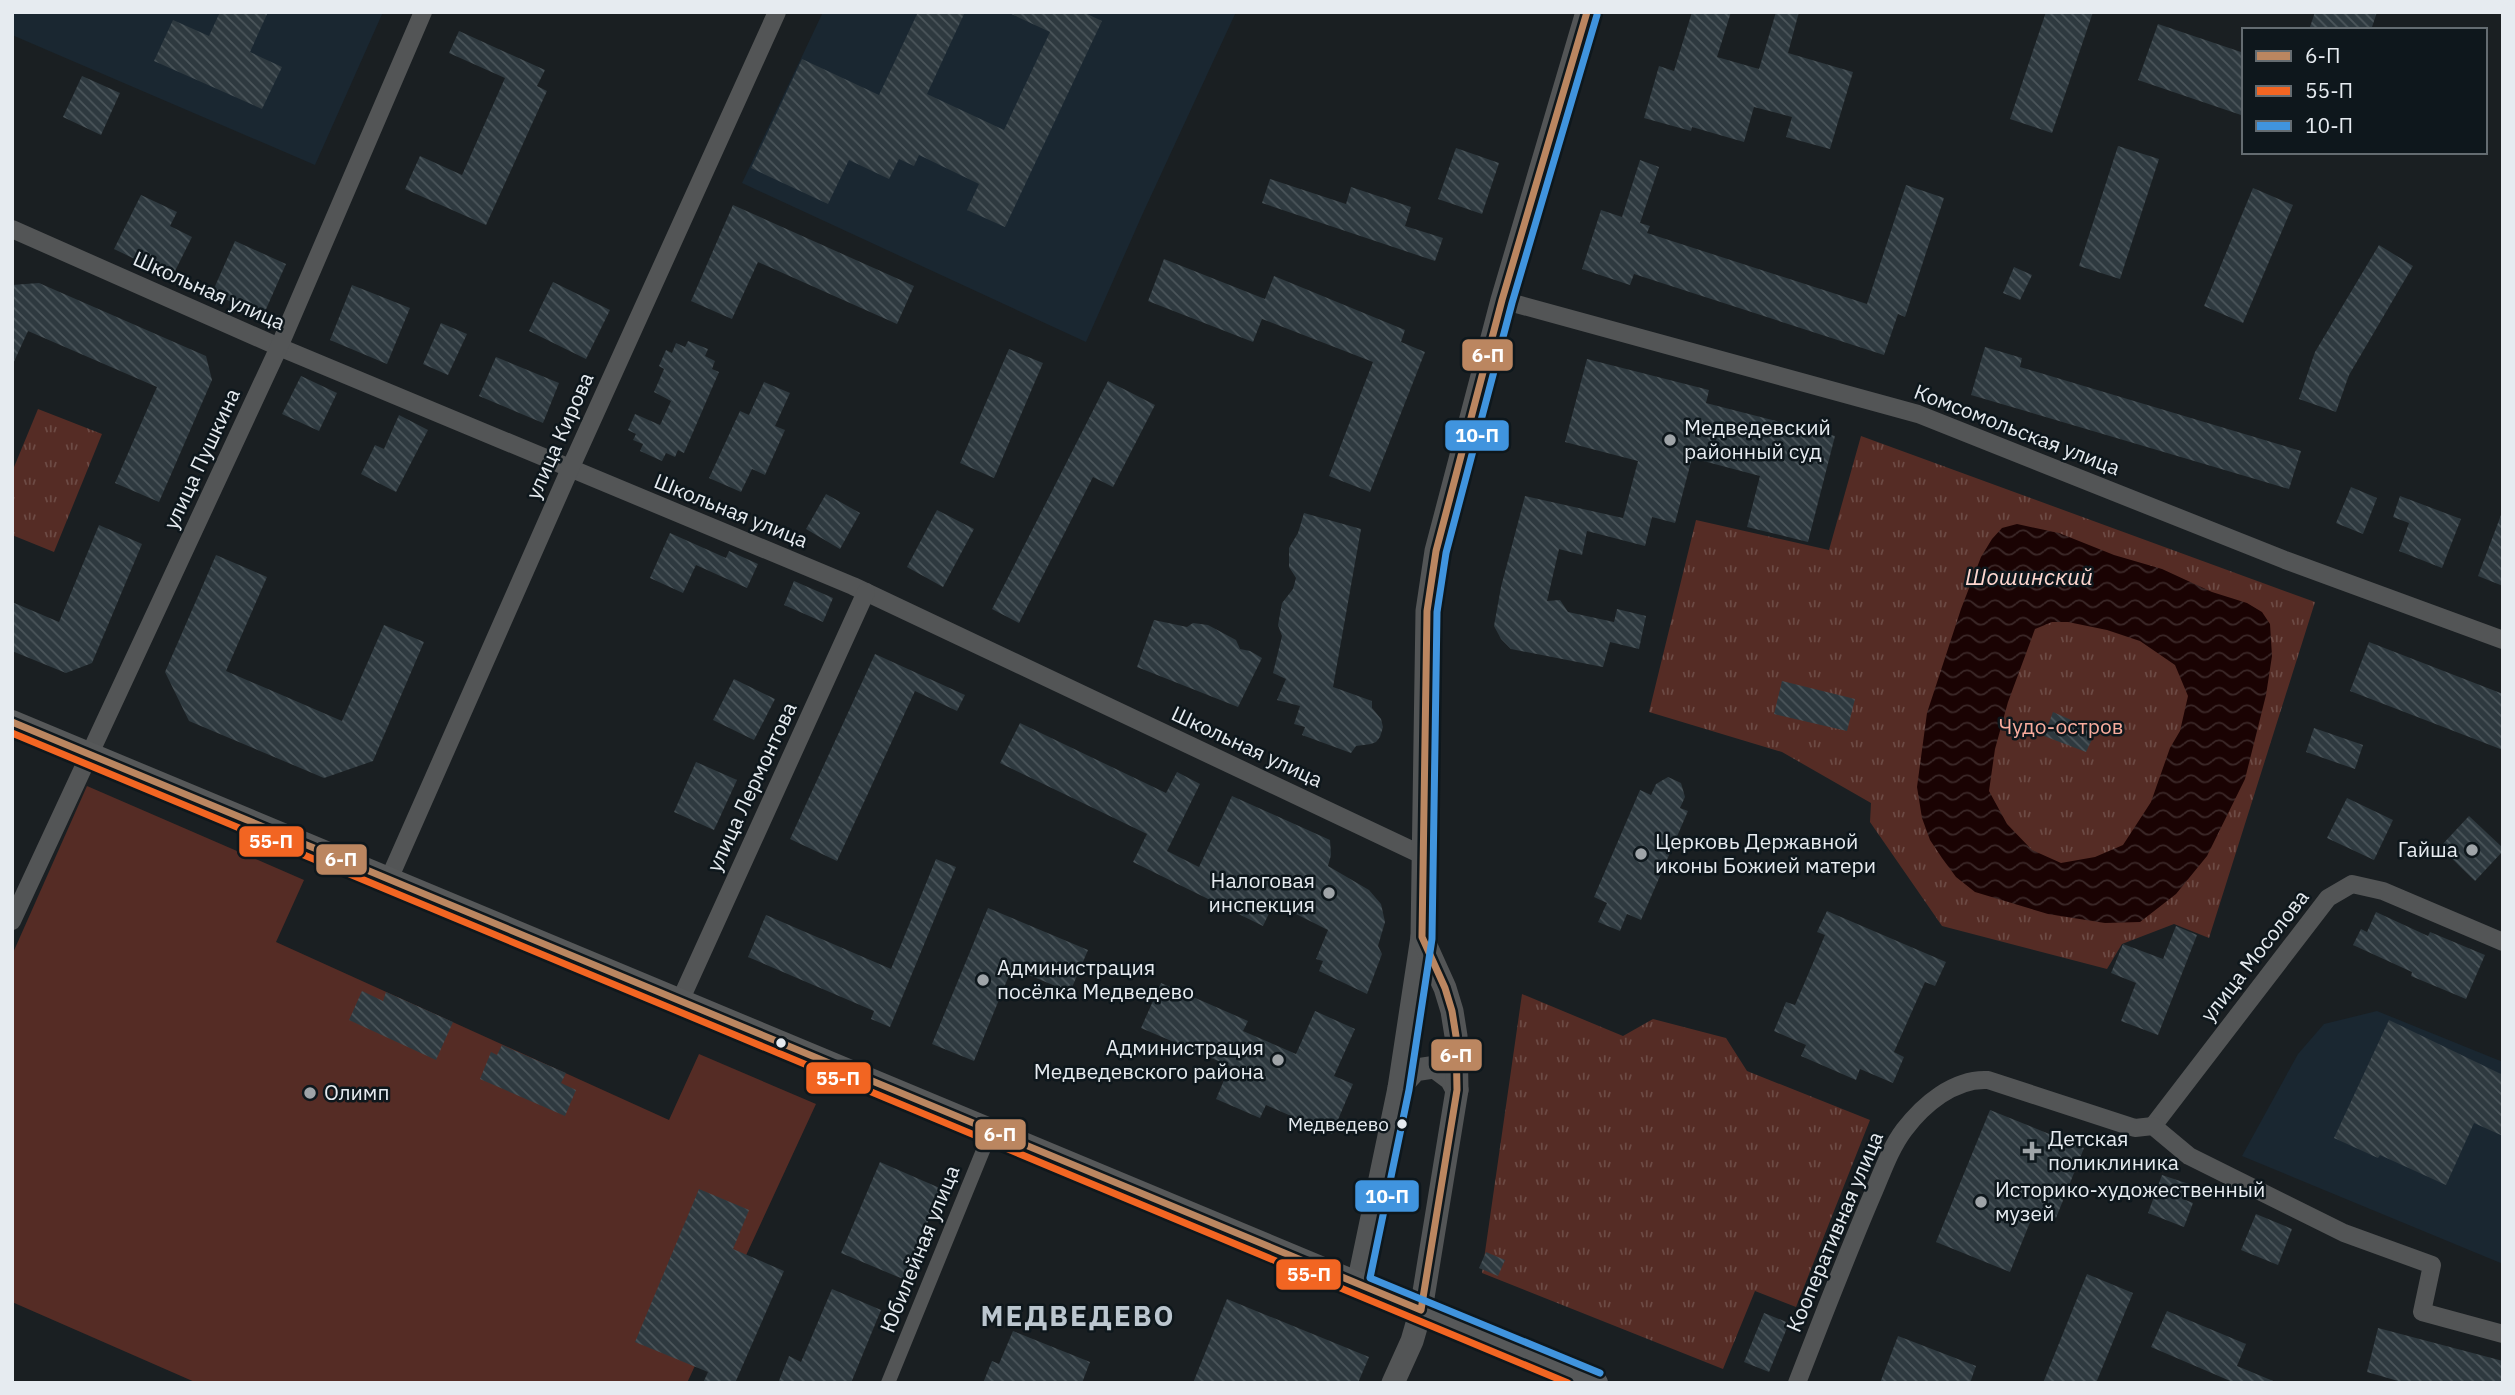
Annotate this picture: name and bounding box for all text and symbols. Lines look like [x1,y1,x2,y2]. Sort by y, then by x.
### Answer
legend [2242,28,2487,154]
text: 6-П [2305,41,2341,69]
text: 55-П [2305,76,2353,104]
text: 10-П [2305,111,2353,139]
street label: Школьная улица [129,244,290,336]
line badge: 6-П [1461,338,1514,372]
text: 6-П [1472,343,1504,367]
street label: улица Кирова [519,368,600,503]
street label: Комсомольская улица [1910,377,2124,481]
street label: улица Пушкина [156,384,246,534]
place label: Медведевский районный суд [1684,413,1831,465]
line badge: 10-П [1444,419,1510,452]
text: 10-П [1455,423,1499,447]
marker: Медведевский районный суд [1662,432,1678,448]
street label: Школьная улица [650,466,813,554]
water label: Шошинский [1965,561,2093,591]
street label: улица Лермонтова [699,697,803,876]
street label: Школьная улица [1167,699,1328,793]
park label: Чудо-остров [1999,712,2123,740]
line badge: 55-П [238,825,305,858]
place label: Церковь Державной иконы Божией матери [1655,827,1876,879]
text: 55-П [249,829,293,853]
place label: Гайша [2398,835,2458,863]
marker: Гайша [2464,842,2480,858]
line badge: 6-П [315,843,368,876]
marker: Церковь Державной иконы Божией матери [1633,846,1649,862]
text: 6-П [325,847,357,871]
place label: Налоговая инспекция [1208,866,1315,918]
street label: улица Мосолова [2194,884,2315,1027]
marker: Налоговая инспекция [1321,885,1337,901]
place label: Администрация посёлка Медведево [997,953,1194,1005]
marker: Администрация посёлка Медведево [975,972,991,988]
place label: Администрация Медведевского района [1034,1033,1264,1085]
unlabelled marker [774,1036,788,1050]
line badge: 6-П [1430,1038,1483,1072]
text: 6-П [1440,1043,1472,1067]
marker: Администрация Медведевского района [1270,1052,1286,1068]
line badge: 55-П [805,1061,872,1095]
text: 55-П [816,1066,860,1090]
place label: Олимп [324,1078,390,1106]
marker: Олимп [302,1085,318,1101]
place label: Медведево [1288,1112,1389,1136]
marker: Медведево [1395,1117,1409,1131]
line badge: 6-П [974,1118,1027,1151]
text: 6-П [984,1122,1016,1146]
place label: Детская поликлиника [2048,1124,2179,1176]
street label: Кооперативная улица [1779,1127,1889,1336]
marker: Детская поликлиника [2022,1141,2042,1161]
street label: Юбилейная улица [873,1161,965,1336]
place label: Историко-художественный музей [1995,1175,2265,1227]
line badge: 10-П [1354,1179,1420,1213]
text: 10-П [1365,1184,1409,1208]
marker: Историко-художественный музей [1973,1194,1989,1210]
line badge: 55-П [1275,1258,1342,1291]
text: 55-П [1287,1262,1331,1286]
district label: МЕДВЕДЕВО [981,1297,1175,1334]

